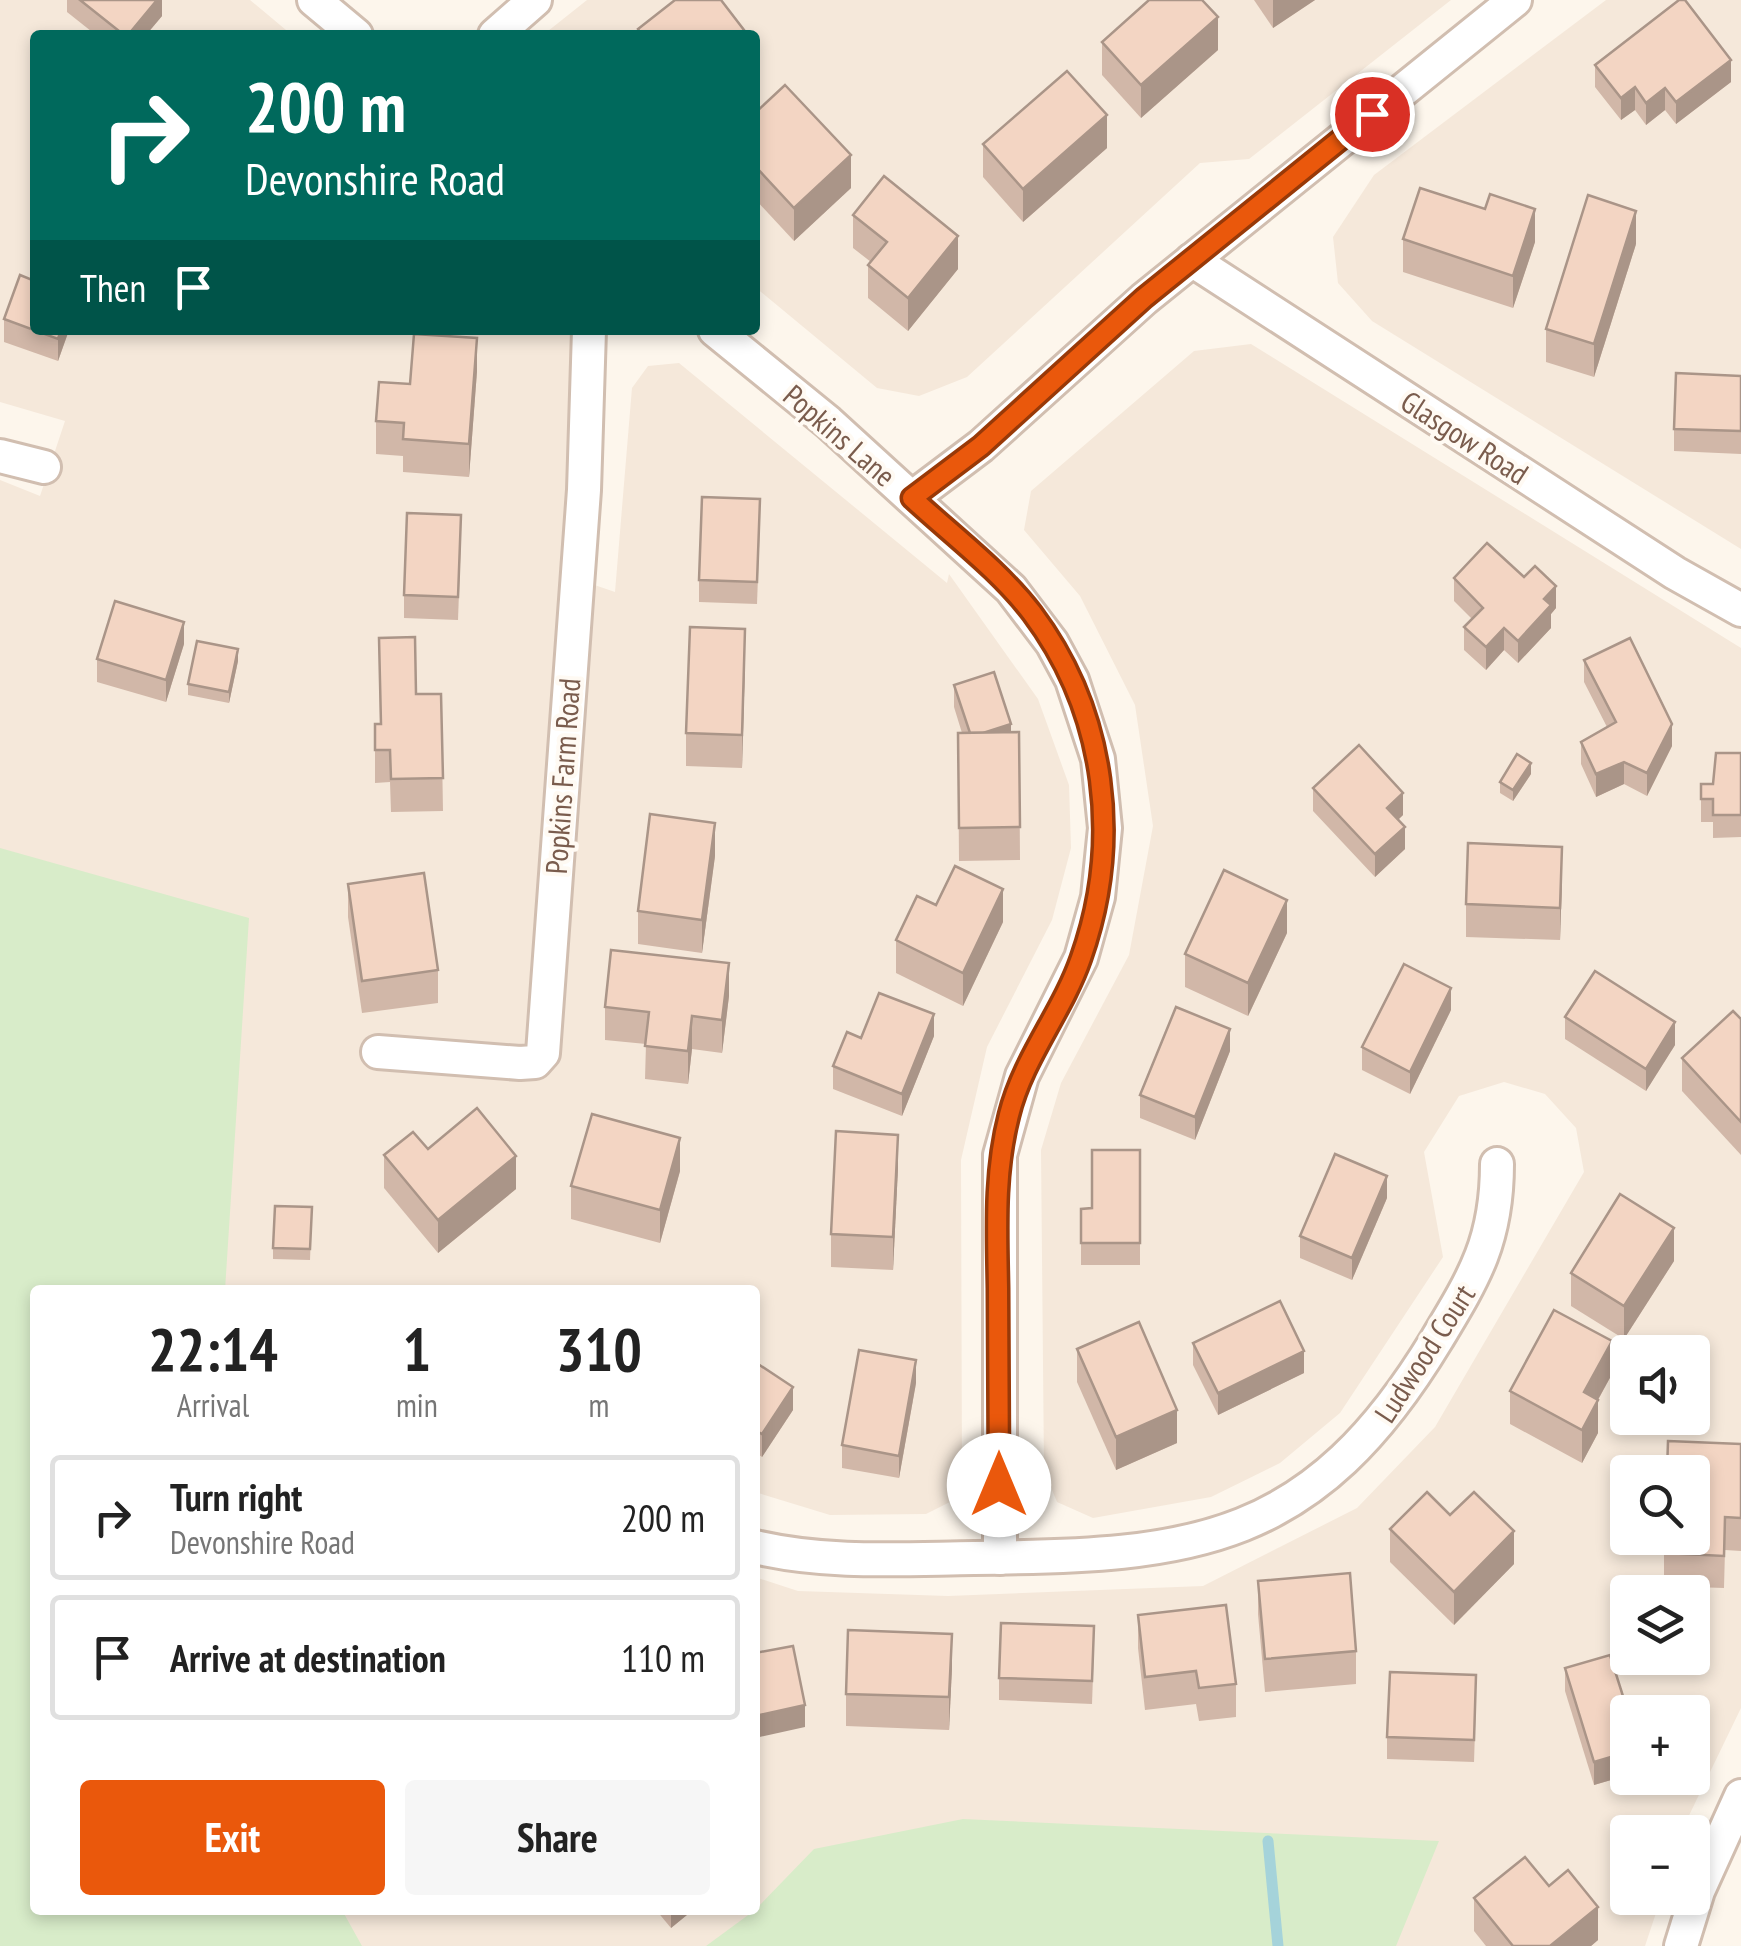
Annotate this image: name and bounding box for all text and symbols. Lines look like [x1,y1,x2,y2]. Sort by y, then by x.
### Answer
text: 200 m [245,61,406,151]
icon: right [80,70,210,200]
pin [1330,72,1415,157]
icon: arrive [1345,87,1400,142]
text: Devonshire Road [245,149,505,207]
icon: arrive [166,260,221,315]
text: Then [80,263,146,312]
street label: Popkins Lane [776,376,904,494]
street label: Glasgow Road [1394,381,1536,493]
street label: Popkins Farm Road [536,677,588,875]
street label: Ludwood Court [1365,1276,1483,1429]
text: 22:14 [148,1310,278,1388]
text: 1 [403,1310,431,1388]
text: 310 [556,1310,642,1388]
map controls [1610,1335,1710,1915]
button: sound [1610,1335,1710,1435]
text: Arrival [177,1384,249,1426]
text: min [396,1384,438,1426]
text: m [588,1384,609,1426]
position arrow [947,1433,1051,1537]
button: search [1610,1455,1710,1555]
text: Turn right [170,1472,302,1521]
icon: right [85,1490,140,1545]
text: 200 m [621,1493,705,1542]
text: Devonshire Road [170,1521,355,1563]
button: layers [1610,1575,1710,1675]
icon: arrive [85,1630,140,1685]
text: Arrive at destination [170,1633,446,1682]
text: 110 m [621,1633,705,1682]
button: + [1610,1695,1710,1795]
button: Exit [80,1780,385,1895]
button: Share [405,1780,710,1895]
button: − [1610,1815,1710,1915]

